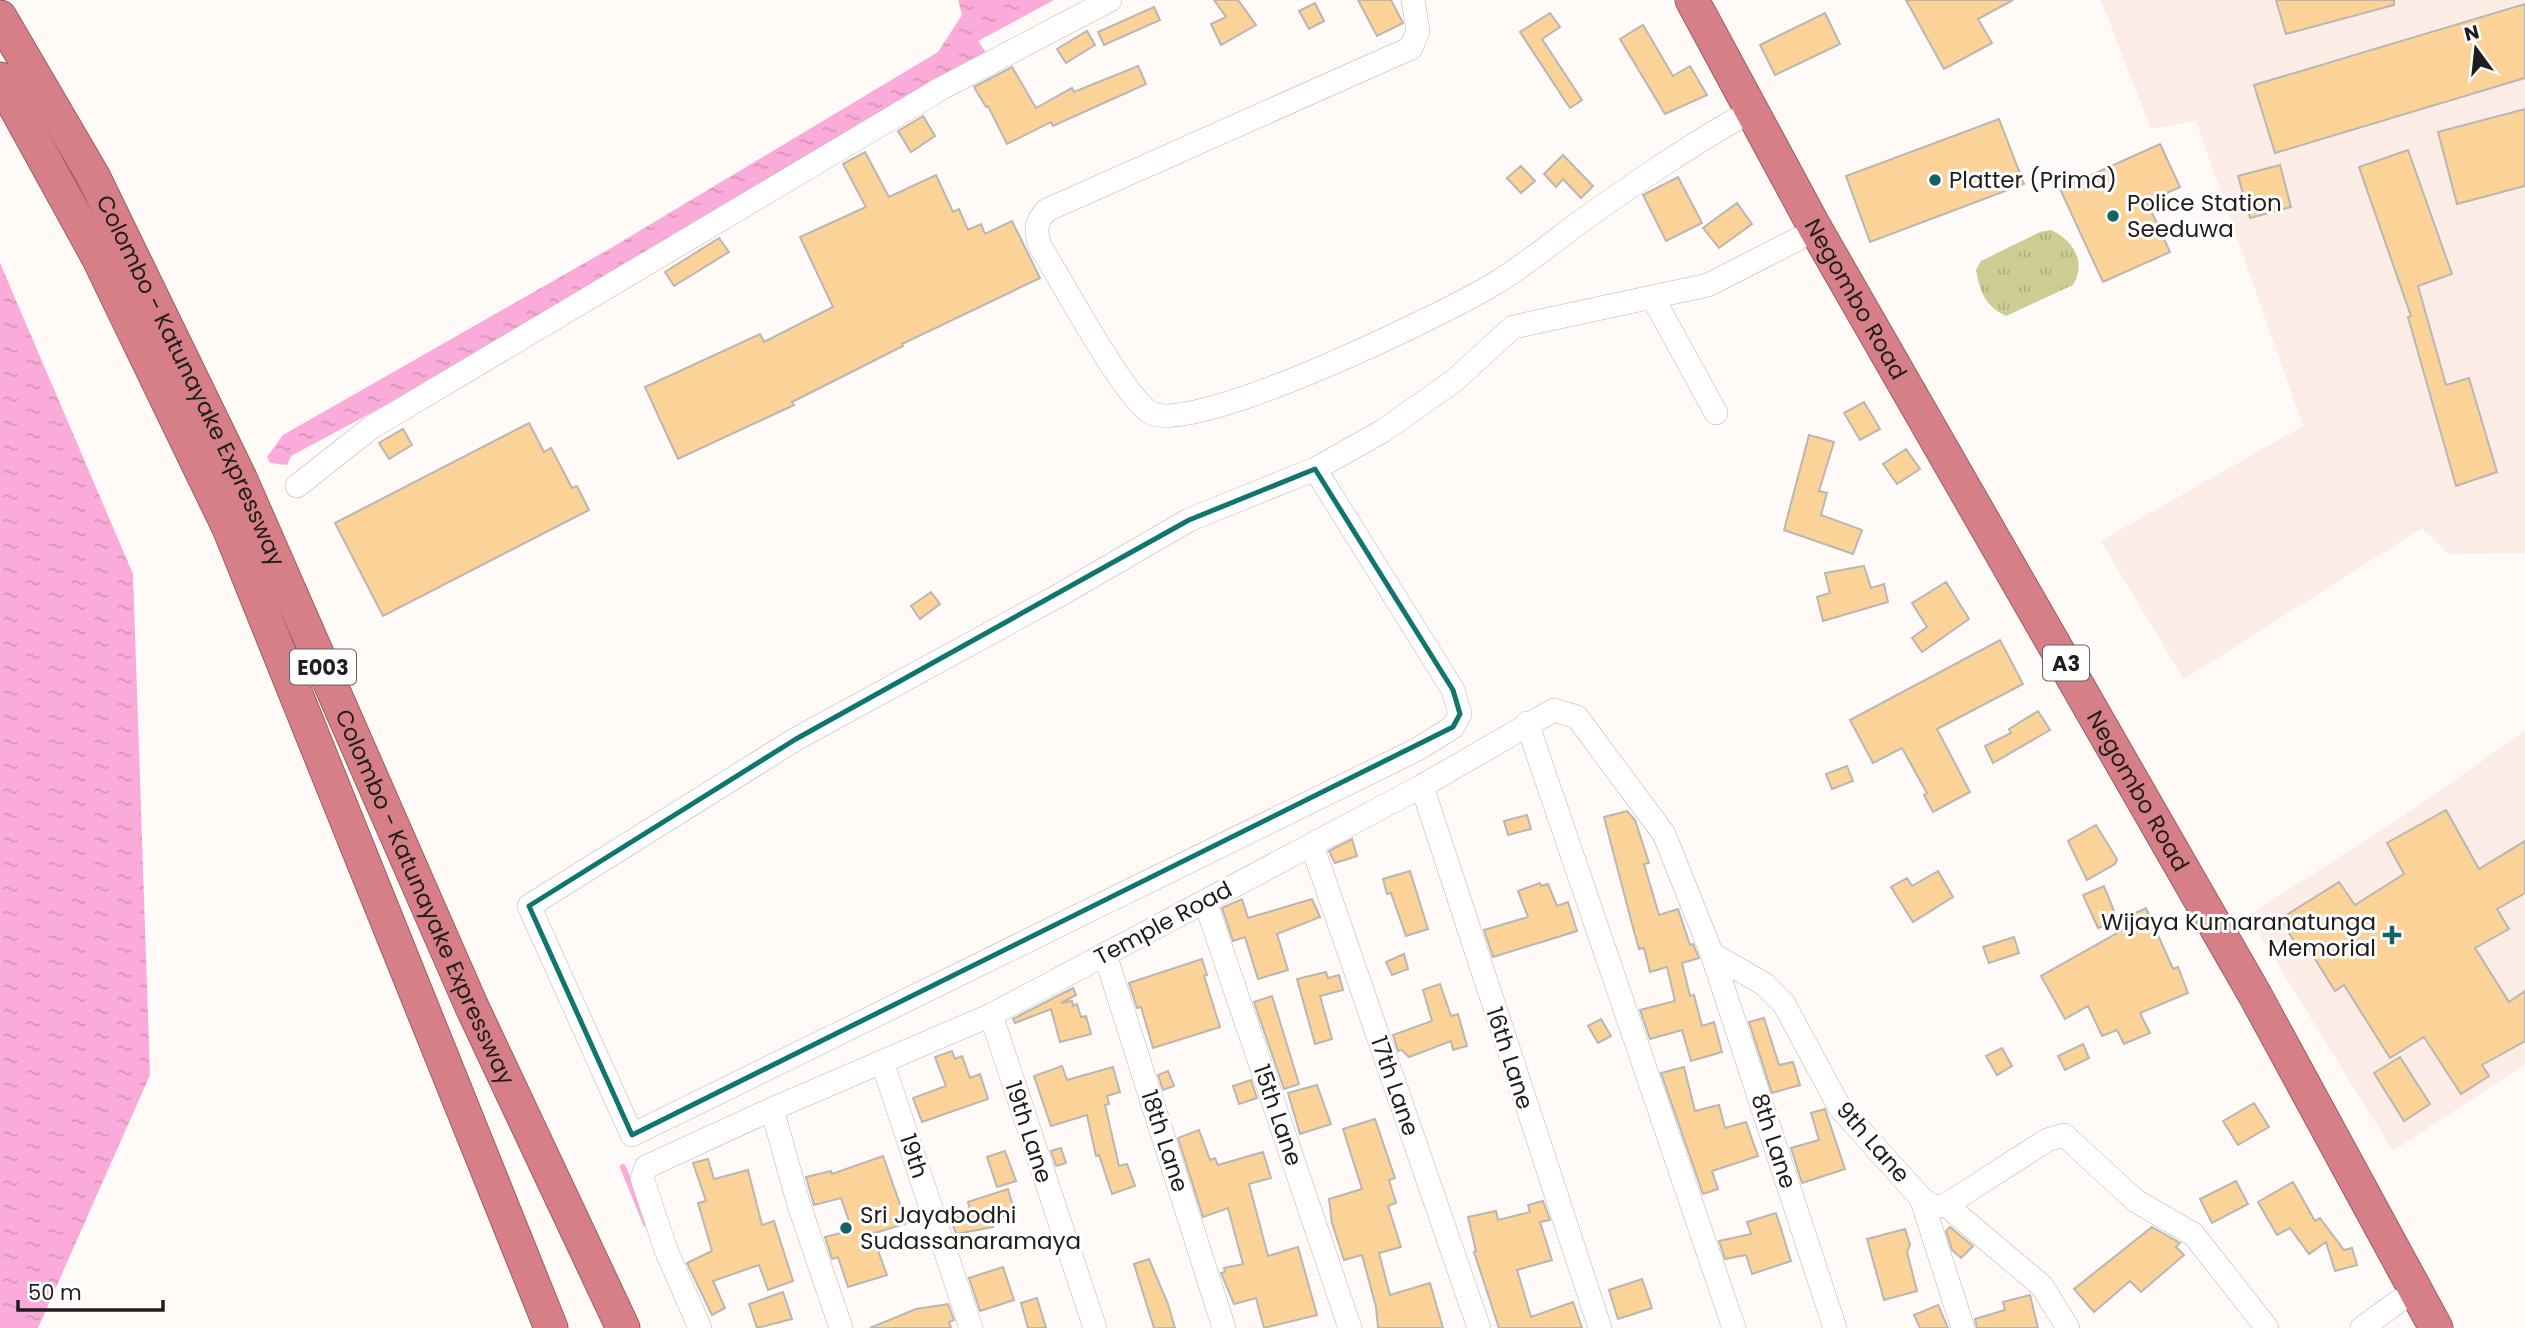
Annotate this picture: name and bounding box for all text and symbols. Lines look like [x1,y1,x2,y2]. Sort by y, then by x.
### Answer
north arrow [2441,14,2511,84]
text: N [2461,18,2482,48]
place label: Platter (Prima) [1949,164,2117,196]
marker: Platter (Prima) [1927,172,1943,188]
place label: Police Station Seeduwa [2127,187,2282,245]
street label: Colombo - Katunayake Expressway [89,189,293,571]
marker: Police Station Seeduwa [2105,208,2121,224]
street label: Negombo Road [1797,213,1915,385]
road number: A3 [2043,646,2089,680]
road number: E003 [290,650,356,684]
street label: Colombo - Katunayake Expressway [327,704,522,1090]
street label: Negombo Road [2079,705,2197,877]
street label: Temple Road [1088,873,1238,973]
place label: Wijaya Kumaranatunga Memorial [2101,906,2376,964]
marker: Wijaya Kumaranatunga Memorial [2382,925,2402,945]
street label: 16th Lane [1478,1003,1542,1113]
street label: 17th Lane [1363,1032,1427,1140]
street label: 15th Lane [1246,1060,1310,1170]
street label: 19th Lane [997,1077,1061,1187]
street label: 18th Lane [1133,1086,1197,1196]
street label: 8th Lane [1744,1089,1804,1193]
street label: 9th Lane [1829,1094,1917,1190]
street label: 19th [892,1130,936,1182]
place label: Sri Jayabodhi Sudassanaramaya [860,1199,1081,1257]
marker: Sri Jayabodhi Sudassanaramaya [838,1220,854,1236]
scale bar [18,1268,163,1312]
text: 50 m [28,1278,82,1307]

